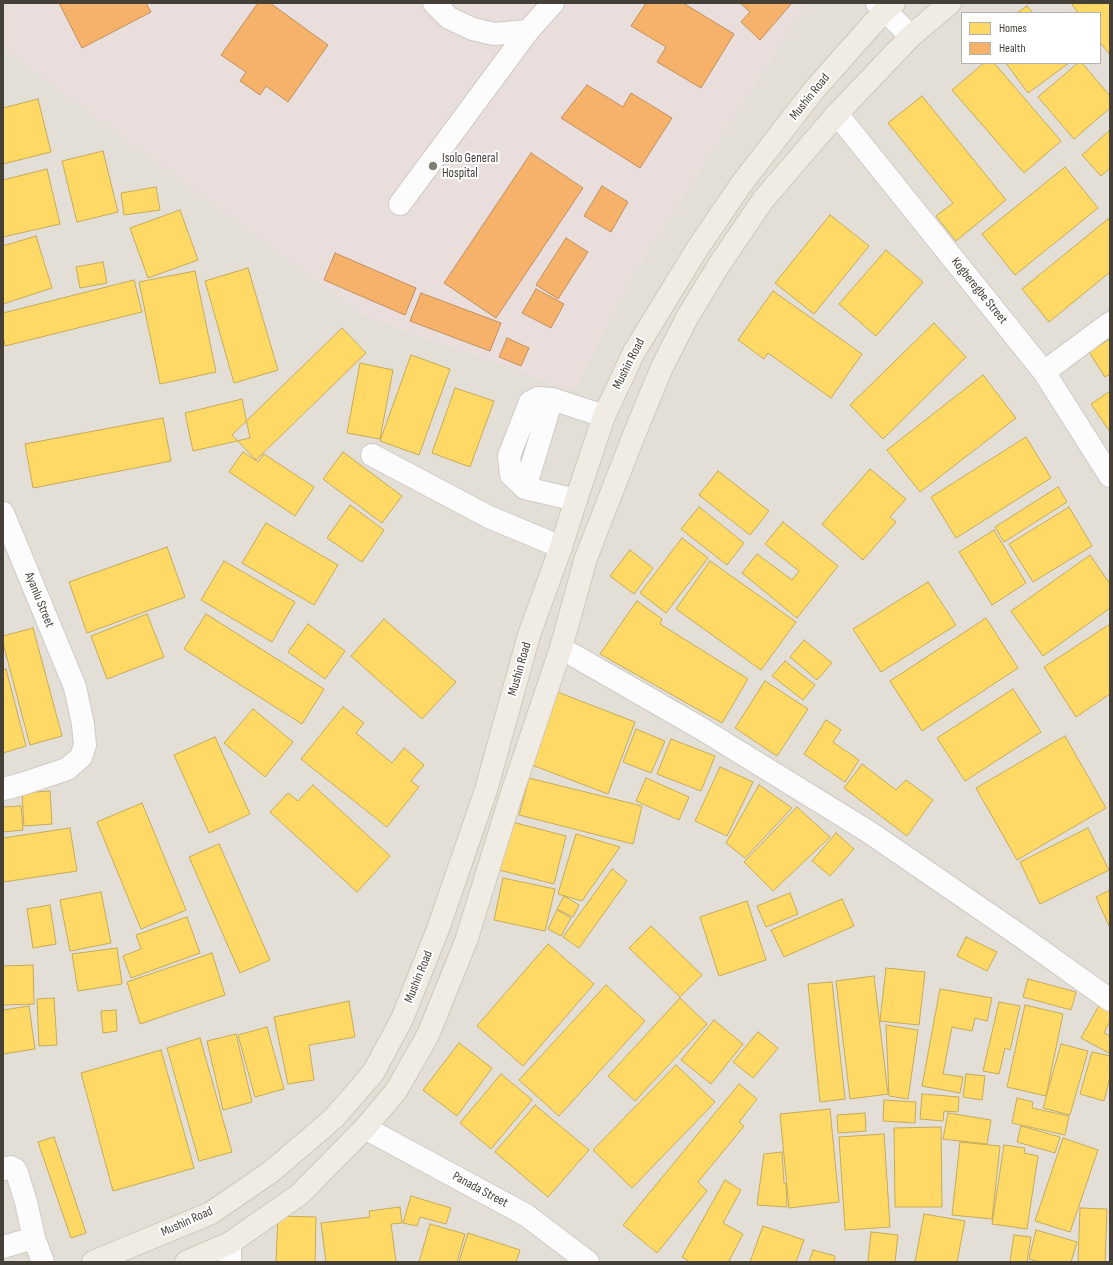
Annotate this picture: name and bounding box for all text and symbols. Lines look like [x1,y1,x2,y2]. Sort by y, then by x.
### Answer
legend [961,12,1101,64]
text: Homes [999,21,1027,36]
text: Health [999,41,1026,56]
street label: Mushin Road [787,71,833,123]
place label: Isolo General Hospital [442,151,498,182]
marker: Isolo General Hospital [427,160,439,172]
street label: Kogberegbe Street [947,255,1011,327]
street label: Mushin Road [610,336,648,392]
street label: Ayanlu Street [21,570,57,630]
street label: Mushin Road [505,640,535,698]
street label: Mushin Road [401,949,437,1005]
street label: Panada Street [449,1169,511,1211]
street label: Mushin Road [159,1204,215,1240]

